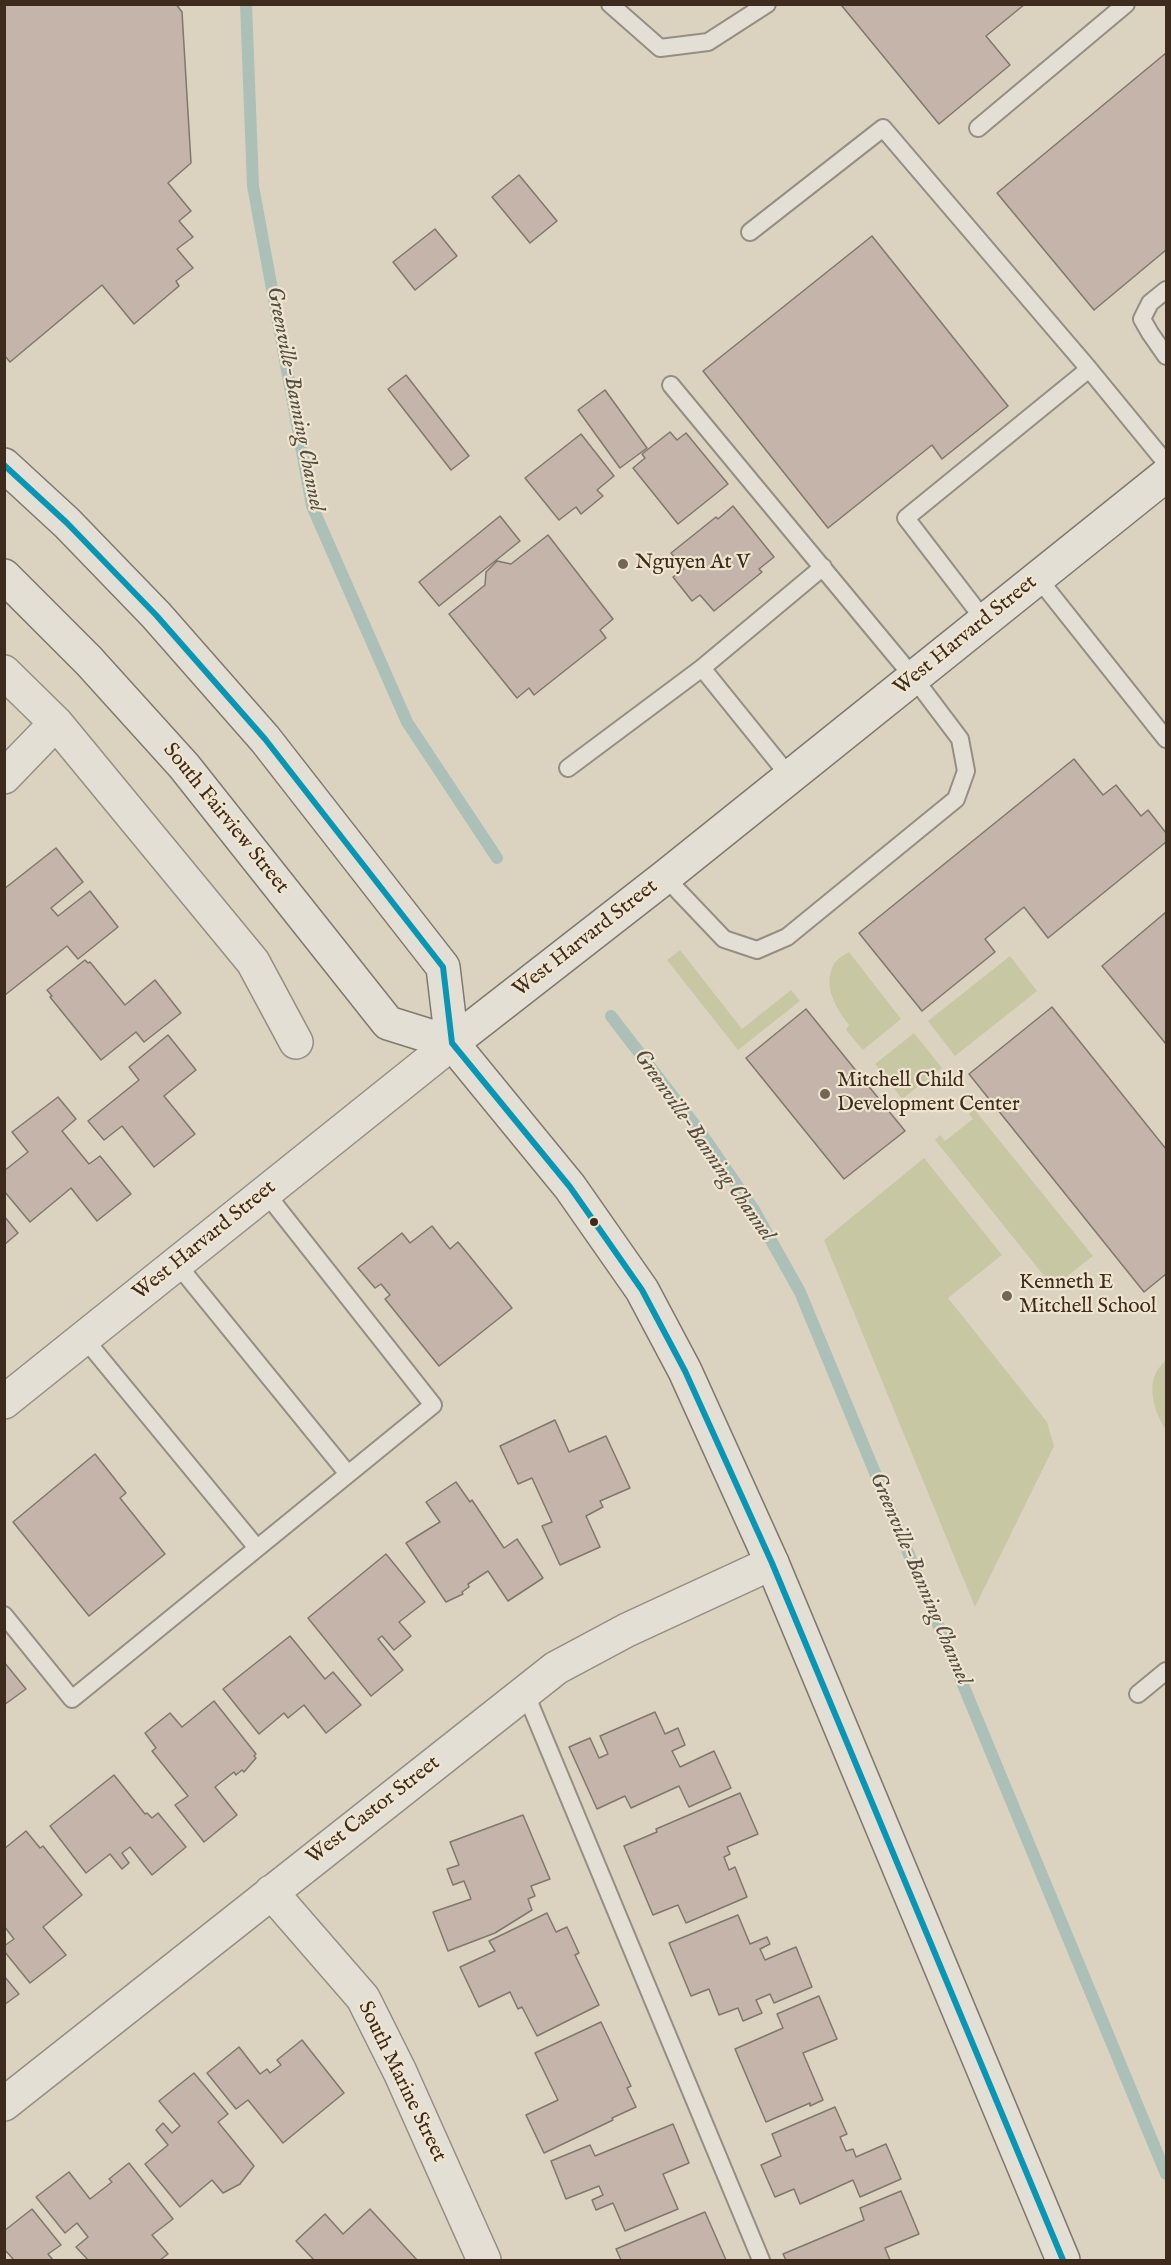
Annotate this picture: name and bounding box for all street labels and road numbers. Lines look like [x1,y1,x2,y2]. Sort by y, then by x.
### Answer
street label: West Harvard Street [889,571,1043,701]
street label: South Fairview Street [157,739,293,899]
street label: West Harvard Street [509,875,663,1003]
street label: West Harvard Street [128,1176,282,1306]
street label: West Castor Street [302,1751,446,1871]
street label: South Marine Street [351,1998,451,2166]

